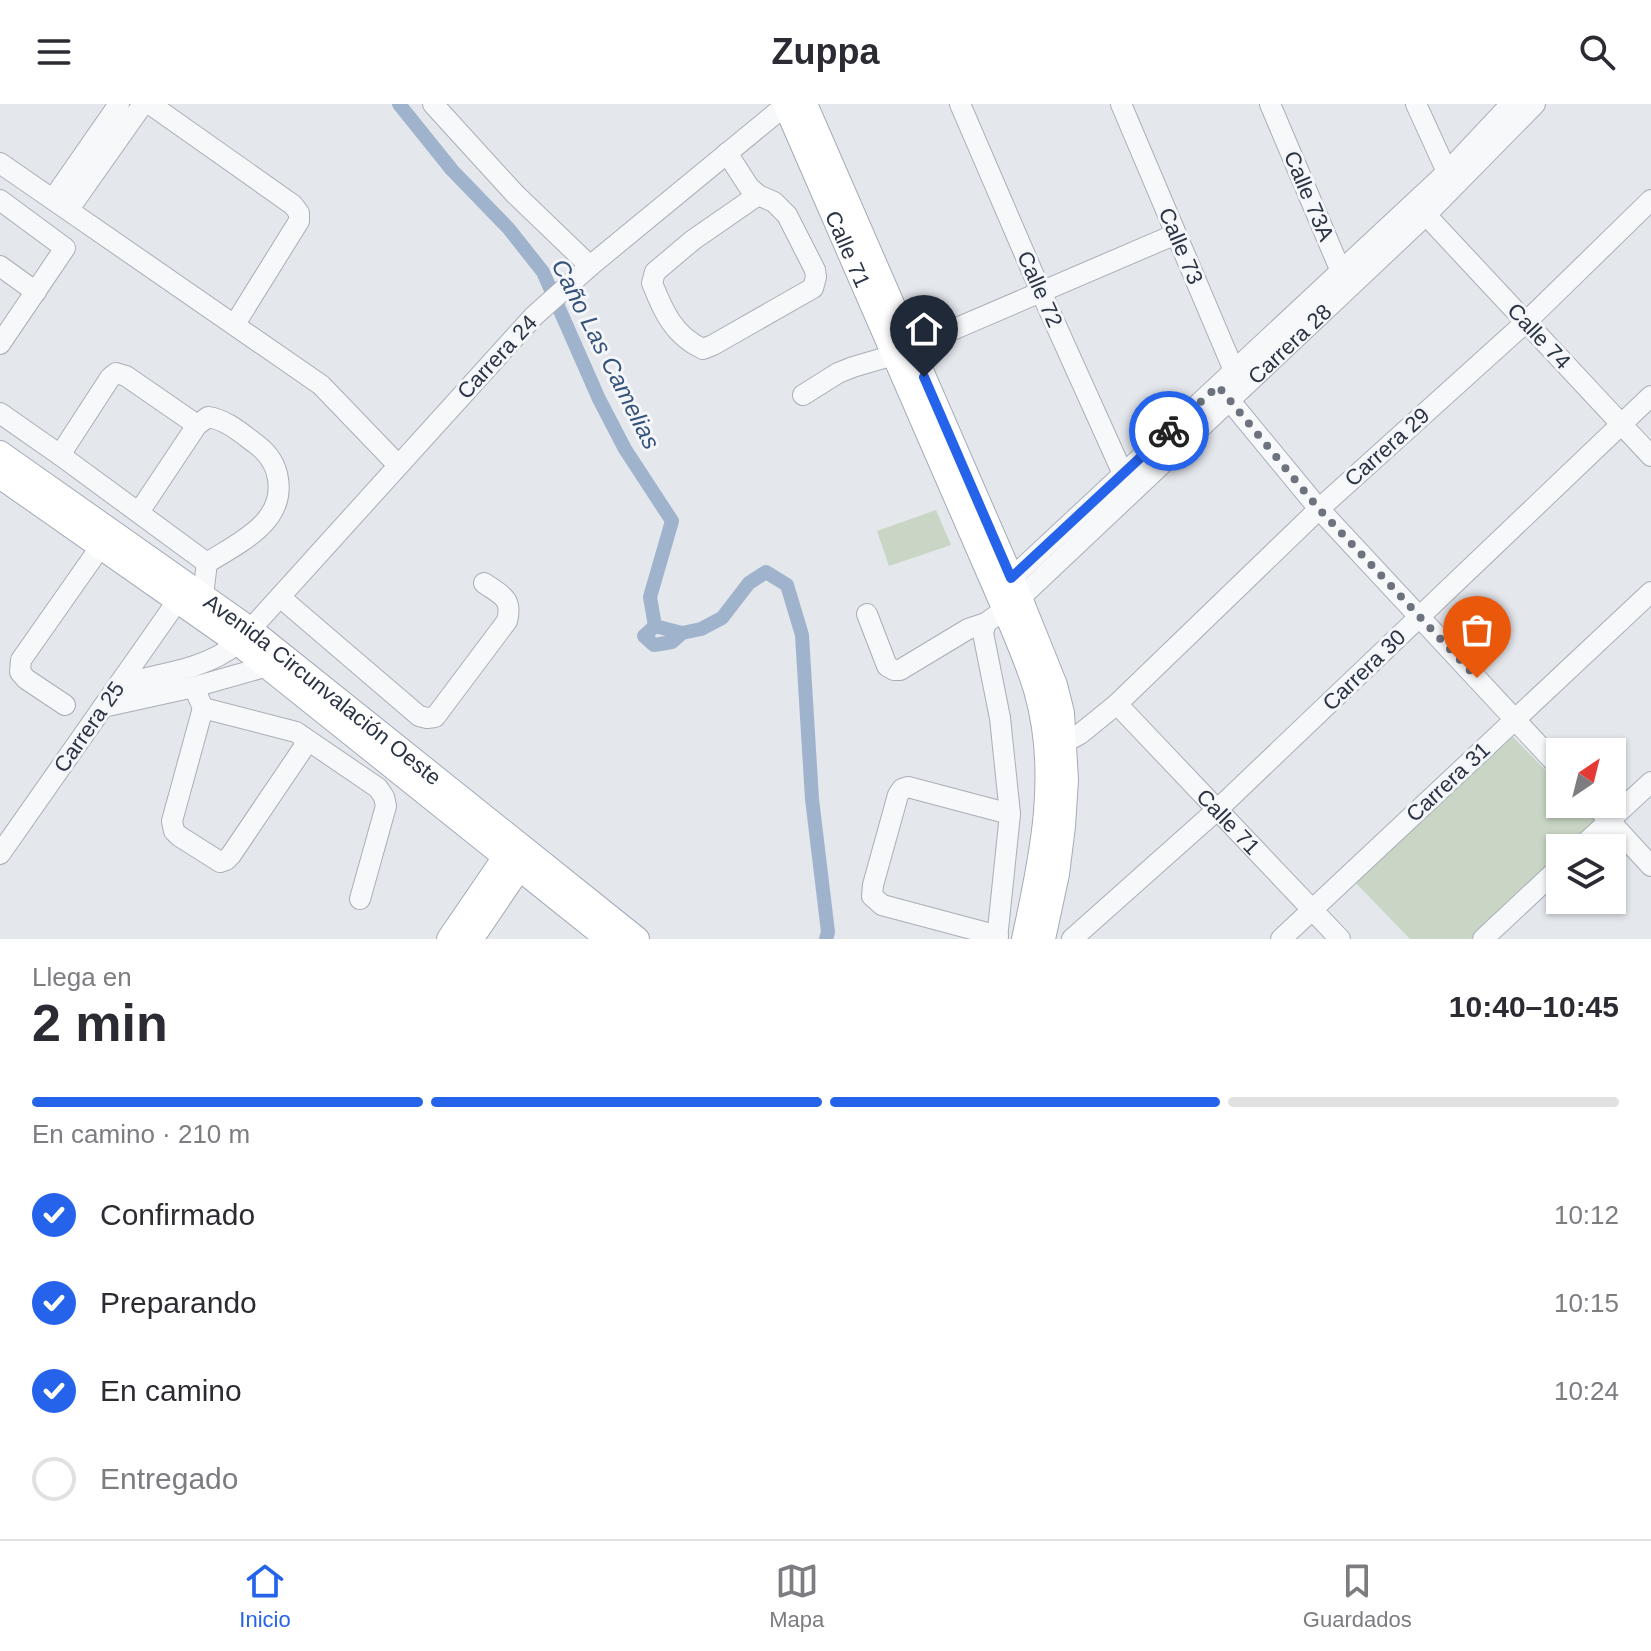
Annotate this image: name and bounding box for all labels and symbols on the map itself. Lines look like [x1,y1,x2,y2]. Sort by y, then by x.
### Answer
street label: Calle 73A [1279,147,1339,245]
street label: Calle 73 [1154,204,1208,288]
street label: Calle 71 [820,207,876,291]
street label: Calle 72 [1012,247,1068,331]
water label: Caño Las Camelias [546,255,666,453]
pin [890,295,958,377]
street label: Calle 74 [1502,298,1576,374]
street label: Carrera 28 [1243,299,1336,389]
street label: Carrera 24 [452,310,542,404]
courier [1129,391,1209,471]
street label: Carrera 29 [1340,403,1434,491]
street label: Avenida Circunvalación Oeste [199,588,446,790]
pin [1443,596,1511,678]
street label: Carrera 30 [1317,624,1411,716]
street label: Carrera 25 [49,677,129,777]
street label: Carrera 31 [1401,737,1495,827]
north arrow [1546,738,1626,818]
street label: Calle 71 [1192,784,1265,859]

